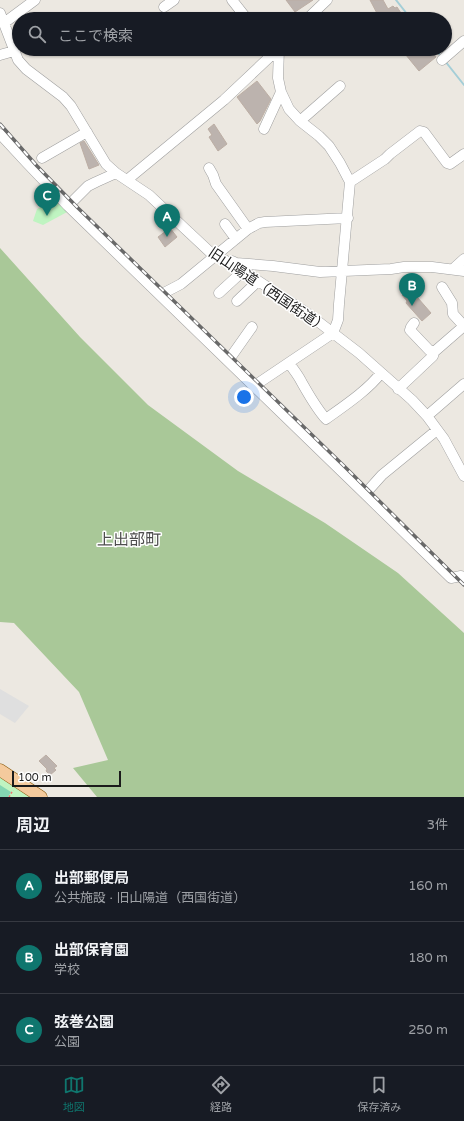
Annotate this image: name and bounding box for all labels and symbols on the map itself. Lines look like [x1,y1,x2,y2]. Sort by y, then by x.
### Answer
pin: C [34,183,60,216]
pin: A [154,204,180,237]
street label: 旧山陽道（西国街道） [205,244,331,336]
pin: B [399,273,425,306]
your location [234,387,254,407]
district label: 上出部町 [97,530,161,550]
scale bar [12,769,121,788]

